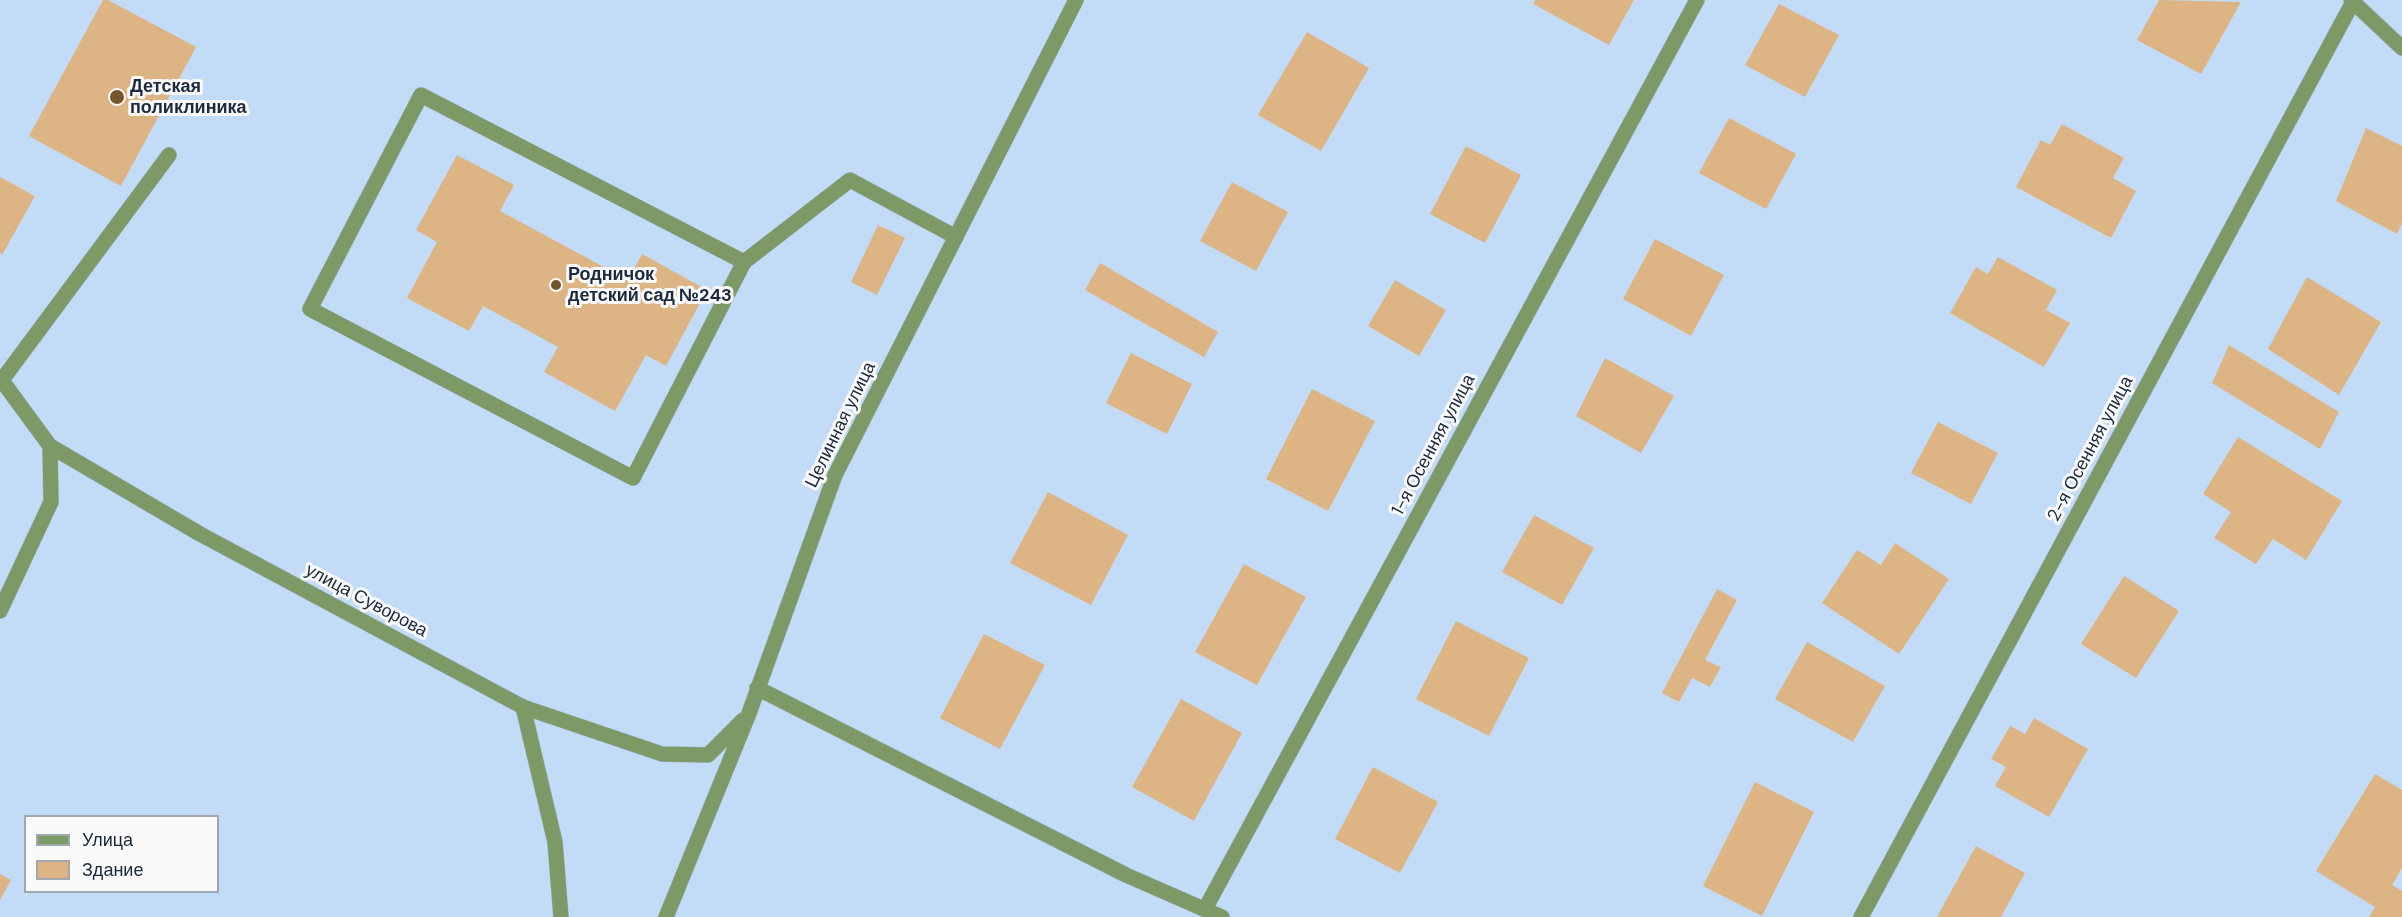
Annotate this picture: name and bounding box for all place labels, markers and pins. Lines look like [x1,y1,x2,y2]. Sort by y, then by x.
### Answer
place label: Детская поликлиника [130,76,247,118]
marker: Детская поликлиника [108,88,126,106]
place label: Родничок детский сад №243 [568,264,732,306]
marker: Родничок детский сад №243 [549,278,563,292]

